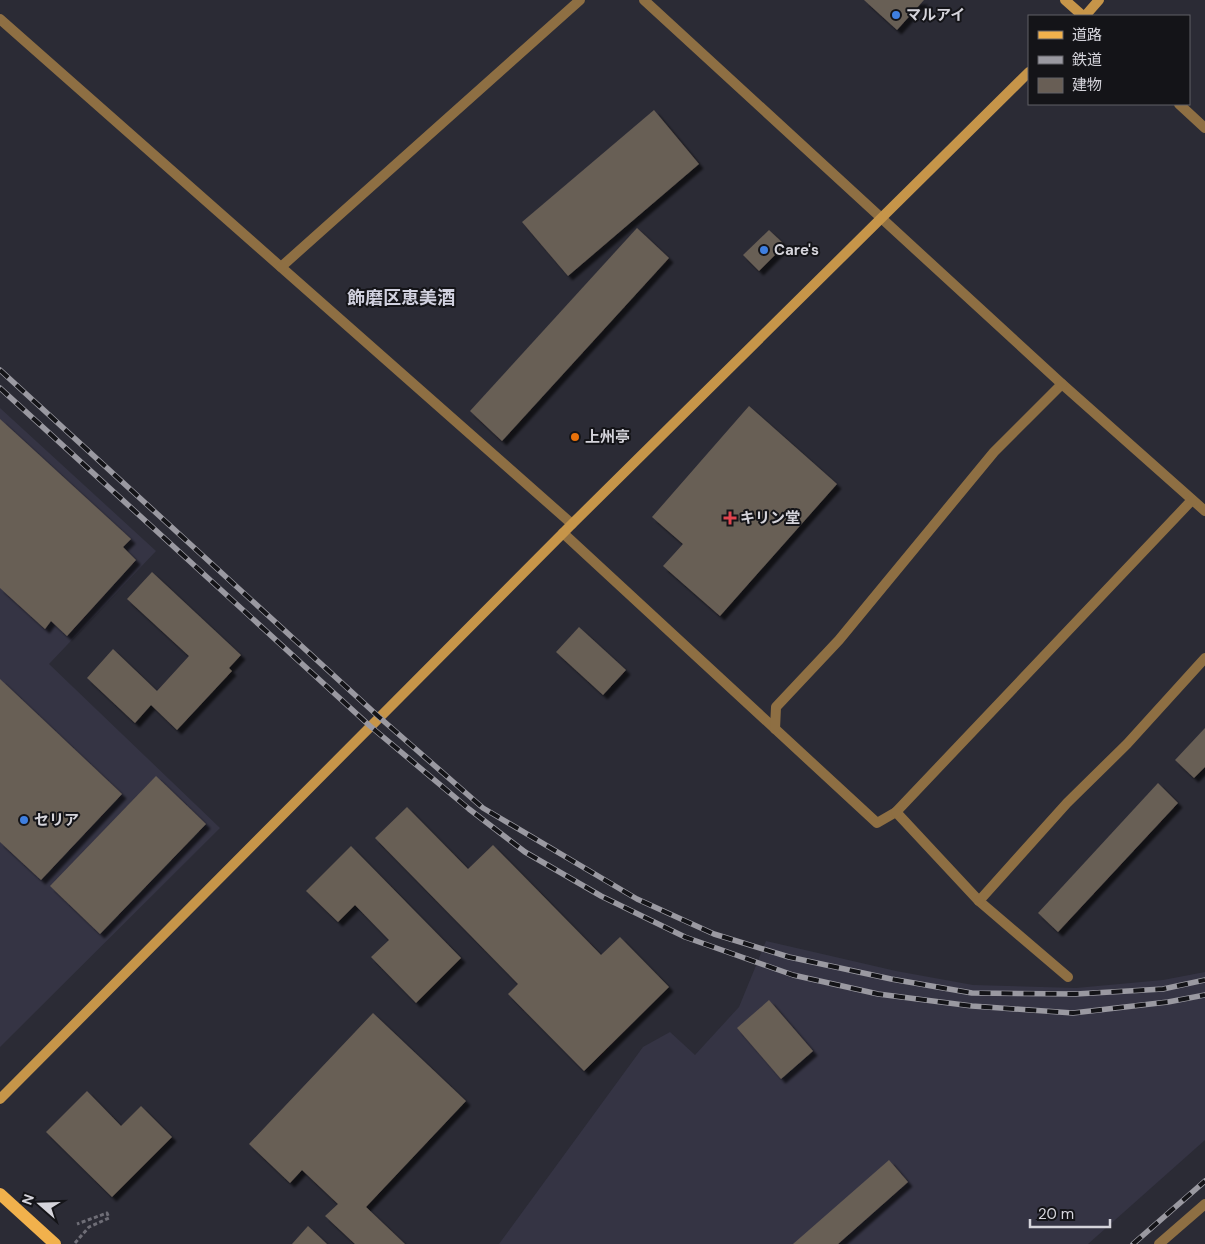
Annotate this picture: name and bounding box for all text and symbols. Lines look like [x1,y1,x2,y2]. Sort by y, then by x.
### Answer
place label: マルアイ [906,5,965,25]
marker: マルアイ [890,9,902,21]
legend [1028,15,1190,105]
text: 道路 [1072,25,1102,45]
text: 鉄道 [1072,50,1102,70]
text: 建物 [1072,75,1102,95]
place label: Care's [774,240,819,260]
marker: Care's [758,244,770,256]
district label: 飾磨区恵美酒 [347,286,455,310]
place label: 上州亭 [585,427,630,447]
marker: 上州亭 [569,431,581,443]
place label: キリン堂 [740,508,800,528]
marker: キリン堂 [724,512,736,524]
place label: セリア [34,810,79,830]
marker: セリア [18,814,30,826]
north arrow [15,1179,65,1229]
text: N [18,1192,38,1207]
scale bar [1030,1196,1110,1228]
text: 20 m [1038,1204,1074,1224]

